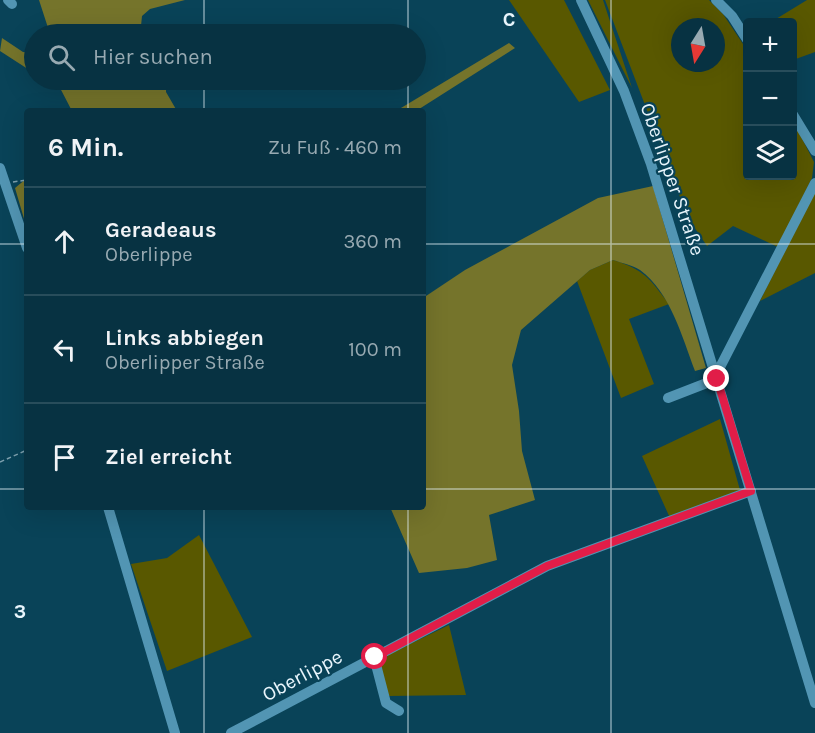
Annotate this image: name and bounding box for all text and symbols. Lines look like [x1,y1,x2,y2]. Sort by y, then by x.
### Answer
text: C [503,8,515,31]
north arrow [671,18,725,72]
map controls [743,18,797,180]
button: + [743,18,797,72]
search box [24,24,426,90]
icon: search [45,41,78,74]
text: Hier suchen [93,44,213,70]
button: − [743,72,797,126]
street label: Oberlipper Straße [636,100,709,258]
button: layers [743,126,797,180]
text: 6 Min. [48,132,123,163]
text: Zu Fuß · 460 m [268,136,402,159]
text: Geradeaus [105,217,217,243]
icon: ahead [48,225,81,258]
text: 360 m [343,230,402,253]
text: Oberlippe [105,243,192,266]
text: Links abbiegen [105,325,264,351]
icon: left [48,333,81,366]
text: 100 m [348,338,402,361]
text: Oberlipper Straße [105,351,265,374]
route end [703,365,729,391]
icon: arrive [48,441,81,474]
text: Ziel erreicht [105,444,232,470]
text: 3 [14,600,26,623]
route start [361,643,387,669]
street label: Oberlippe [258,645,346,706]

